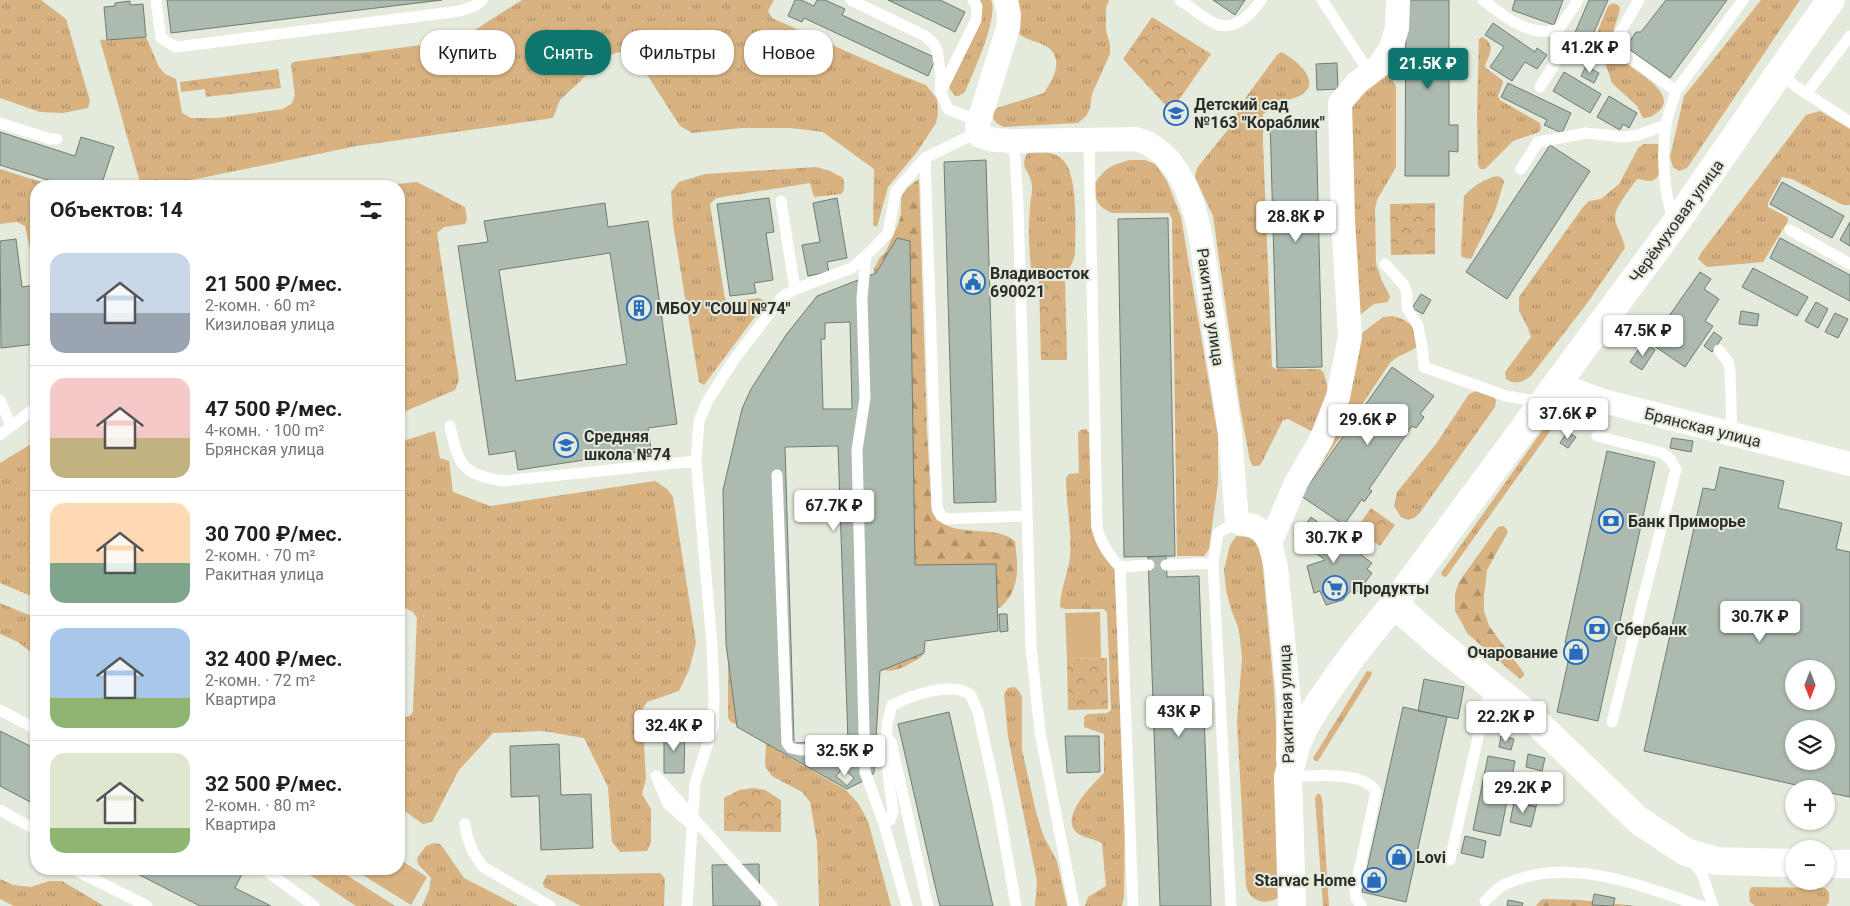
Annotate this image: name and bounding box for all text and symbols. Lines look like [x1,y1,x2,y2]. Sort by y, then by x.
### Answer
chip: Купить [420,30,515,75]
chip: Снять [525,30,611,75]
chip: Фильтры [621,30,734,75]
chip: Новое [744,30,833,75]
pin: 41.2K ₽ [1544,32,1636,74]
text: 41.2K ₽ [1561,38,1619,57]
pin: 21.5K ₽ [1382,48,1474,90]
text: 21.5K ₽ [1399,54,1457,73]
place label: Детский сад №163 "Кораблик" [1194,95,1325,132]
school or university icon: Детский сад №163 "Кораблик" [1163,100,1189,126]
street label: Черёмуховая улица [1625,156,1728,287]
icon: filters [357,196,385,224]
text: Объектов: 14 [50,198,183,222]
pin: 28.8K ₽ [1250,200,1342,243]
text: 28.8K ₽ [1267,207,1325,226]
street label: Ракитная улица [1193,247,1228,367]
place label: Владивосток 690021 [990,264,1090,301]
public building icon: Владивосток 690021 [960,269,986,295]
text: 21 500 ₽/мес. [205,272,343,296]
icon: home [90,273,150,333]
building icon: МБОУ "СОШ №74" [626,295,652,321]
text: 2-комн. · 60 m² [205,296,315,315]
place label: МБОУ "СОШ №74" [656,299,791,318]
pin: 47.5K ₽ [1597,314,1689,357]
text: Кизиловая улица [205,315,335,334]
text: 47.5K ₽ [1614,321,1672,340]
text: 47 500 ₽/мес. [205,397,343,421]
icon: home [90,398,150,458]
pin: 37.6K ₽ [1522,398,1614,440]
pin: 29.6K ₽ [1322,404,1414,446]
text: 37.6K ₽ [1539,404,1597,423]
street label: Брянская улица [1643,404,1763,451]
text: 29.6K ₽ [1339,410,1397,429]
text: 4-комн. · 100 m² [205,421,324,440]
place label: Средняя школа №74 [584,427,671,464]
school or university icon: Средняя школа №74 [553,432,579,458]
text: Брянская улица [205,440,324,459]
pin: 67.7K ₽ [788,490,880,532]
text: 67.7K ₽ [805,496,863,515]
bank icon: Банк Приморье [1598,508,1624,534]
place label: Банк Приморье [1628,512,1746,531]
text: 30 700 ₽/мес. [205,522,343,546]
pin: 30.7K ₽ [1288,522,1380,564]
icon: home [90,523,150,583]
text: 30.7K ₽ [1305,528,1363,547]
text: 2-комн. · 70 m² [205,546,315,565]
text: Ракитная улица [205,565,324,584]
supermarket icon: Продукты [1322,575,1348,601]
place label: Продукты [1352,579,1429,598]
pin: 30.7K ₽ [1714,600,1806,643]
text: 30.7K ₽ [1731,607,1789,626]
bank icon: Сбербанк [1584,616,1610,642]
place label: Сбербанк [1614,620,1688,639]
shop icon: Очарование [1563,639,1589,665]
place label: Очарование [1467,643,1558,662]
street label: Ракитная улица [1275,644,1298,764]
text: 32 400 ₽/мес. [205,647,343,671]
icon: home [90,648,150,708]
north arrow [1785,660,1835,710]
map controls [1785,660,1835,890]
text: 2-комн. · 72 m² [205,671,315,690]
text: Квартира [205,690,276,709]
pin: 43K ₽ [1144,696,1214,738]
pin: 22.2K ₽ [1460,700,1552,743]
text: 43K ₽ [1157,702,1201,721]
text: 22.2K ₽ [1477,707,1535,726]
pin: 32.4K ₽ [628,710,720,752]
text: 32.4K ₽ [645,716,703,735]
button: layers [1785,720,1835,770]
pin: 32.5K ₽ [799,734,891,777]
text: 32.5K ₽ [816,741,874,760]
text: 32 500 ₽/мес. [205,772,343,796]
pin: 29.2K ₽ [1477,772,1569,814]
icon: home [90,773,150,833]
text: 29.2K ₽ [1494,778,1552,797]
button: + [1785,780,1835,830]
text: 2-комн. · 80 m² [205,796,315,815]
text: Квартира [205,815,276,834]
button: − [1785,840,1835,890]
shop icon: Lovi [1386,844,1412,870]
place label: Lovi [1416,848,1446,867]
shop icon: Starvac Home [1361,867,1387,893]
place label: Starvac Home [1254,871,1356,890]

